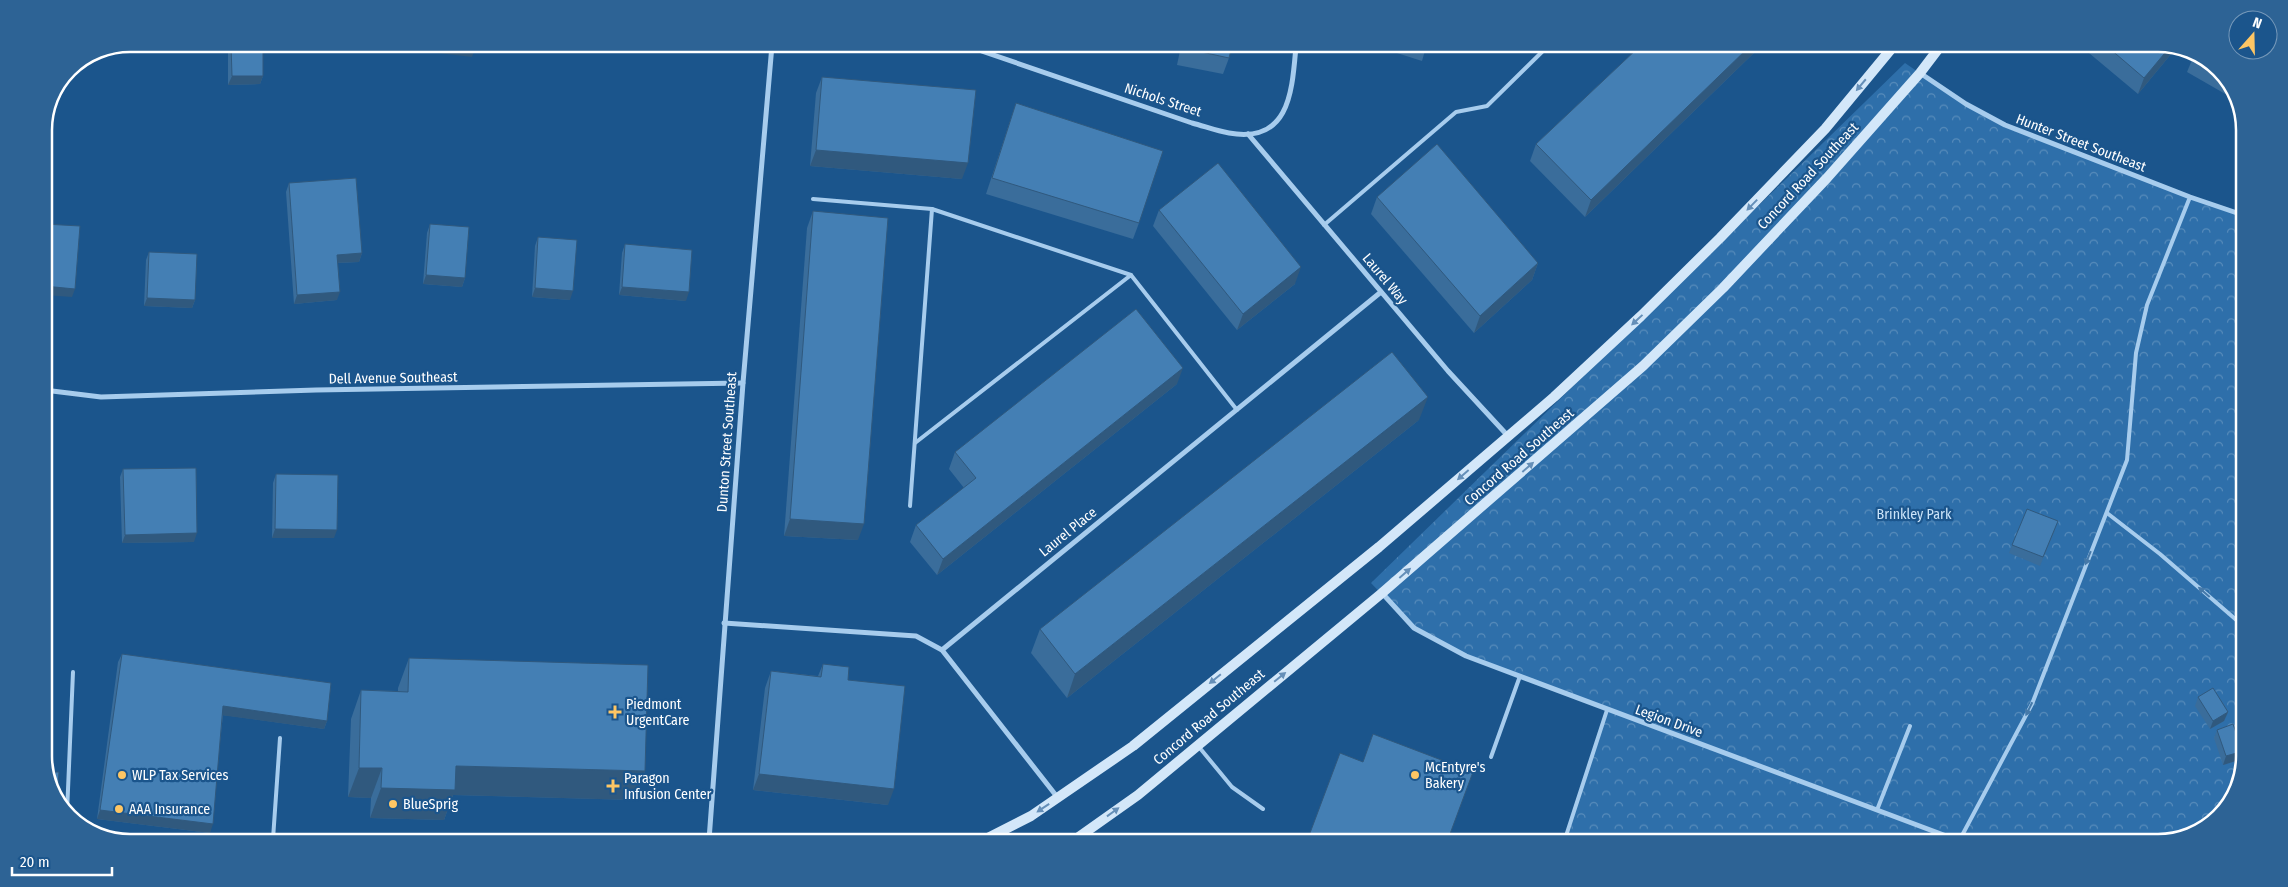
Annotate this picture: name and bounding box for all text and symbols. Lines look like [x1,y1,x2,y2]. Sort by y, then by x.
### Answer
north arrow [2228,10,2278,60]
text: N [2250,14,2264,33]
one-way arrow [1856,79,1867,91]
street label: Nichols Street [1122,80,1204,121]
street label: Hunter Street Southeast [2014,110,2149,176]
street label: Concord Road Southeast [1754,119,1862,233]
one-way arrow [1746,199,1758,211]
street label: Laurel Way [1359,250,1412,309]
one-way arrow [1631,314,1643,326]
street label: Dell Avenue Southeast [328,368,458,388]
street label: Dunton Street Southeast [714,371,740,513]
street label: Concord Road Southeast [1461,404,1578,509]
one-way arrow [1522,462,1535,473]
one-way arrow [1458,469,1470,481]
street label: Laurel Place [1036,504,1100,560]
park label: Brinkley Park [1877,506,1952,523]
one-way arrow [2084,551,2092,566]
one-way arrow [1398,568,1411,579]
one-way arrow [2198,586,2210,598]
street label: Concord Road Southeast [1150,665,1268,768]
one-way arrow [1273,671,1286,682]
one-way arrow [1209,674,1222,685]
place label: Piedmont UrgentCare [626,696,689,729]
street label: Legion Drive [1633,701,1705,741]
one-way arrow [2025,702,2033,717]
marker: Piedmont UrgentCare [608,705,622,719]
place label: McEntyre's Bakery [1425,759,1485,792]
place label: WLP Tax Services [132,767,229,784]
marker: WLP Tax Services [116,769,128,781]
marker: McEntyre's Bakery [1409,769,1421,781]
place label: Paragon Infusion Center [624,770,712,803]
marker: Paragon Infusion Center [606,779,620,793]
place label: BlueSprig [403,796,458,813]
marker: BlueSprig [387,798,399,810]
place label: AAA Insurance [129,801,210,818]
marker: AAA Insurance [113,803,125,815]
one-way arrow [1037,803,1050,813]
one-way arrow [1106,807,1119,818]
scale bar [12,844,112,876]
text: 20 m [20,853,50,871]

